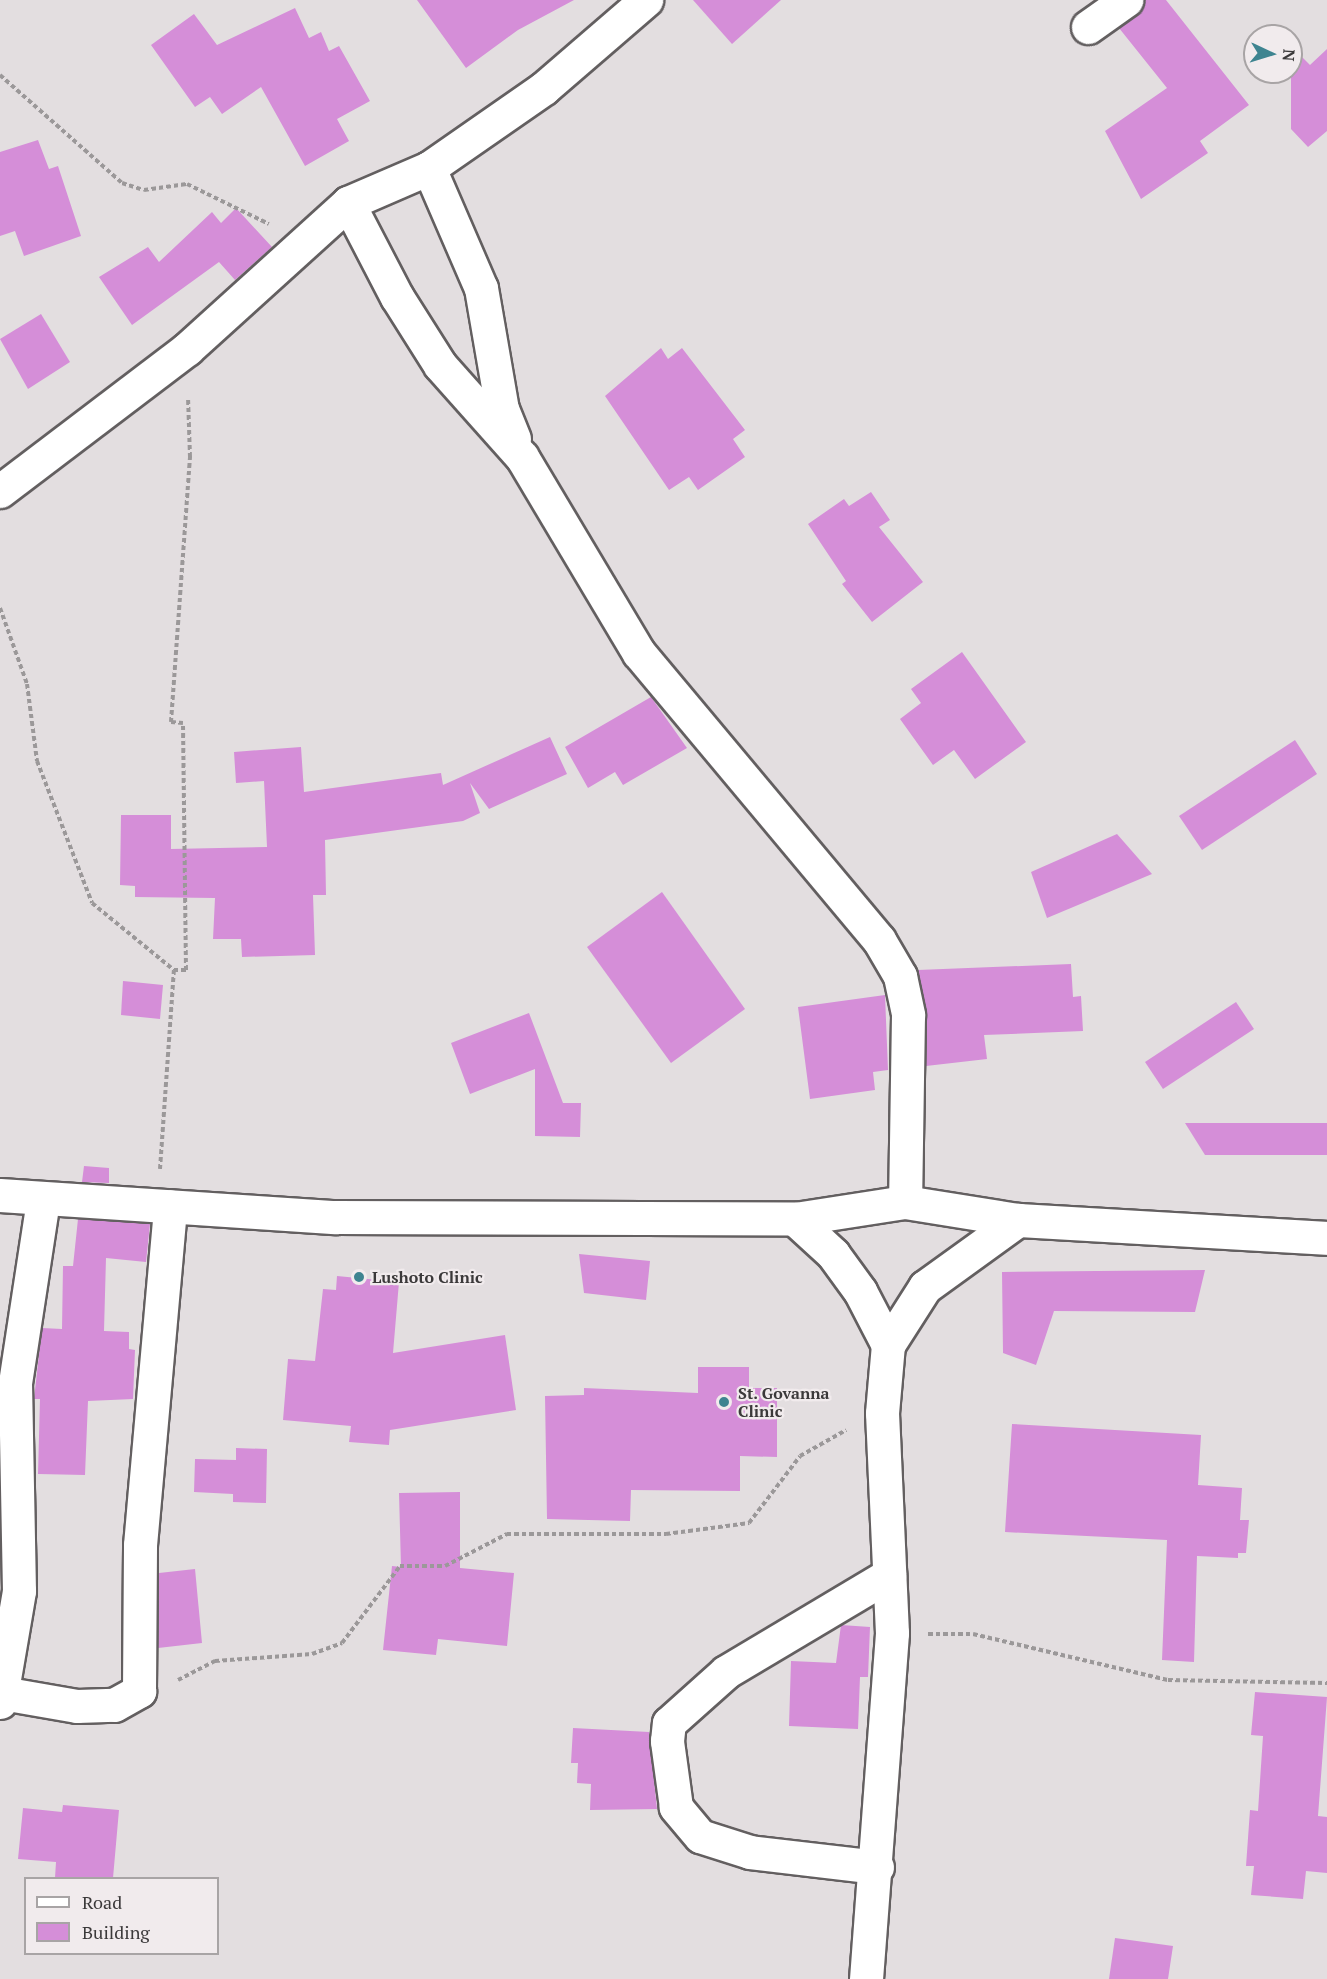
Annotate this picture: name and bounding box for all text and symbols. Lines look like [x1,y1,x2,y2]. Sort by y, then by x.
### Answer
north arrow [1243,24,1303,84]
text: N [1278,48,1300,62]
place label: Lushoto Clinic [372,1267,483,1287]
marker: Lushoto Clinic [350,1268,368,1286]
place label: St. Govanna Clinic [738,1383,830,1421]
marker: St. Govanna Clinic [715,1393,733,1411]
legend [24,1877,219,1955]
text: Road [82,1890,122,1914]
text: Building [82,1920,150,1944]

